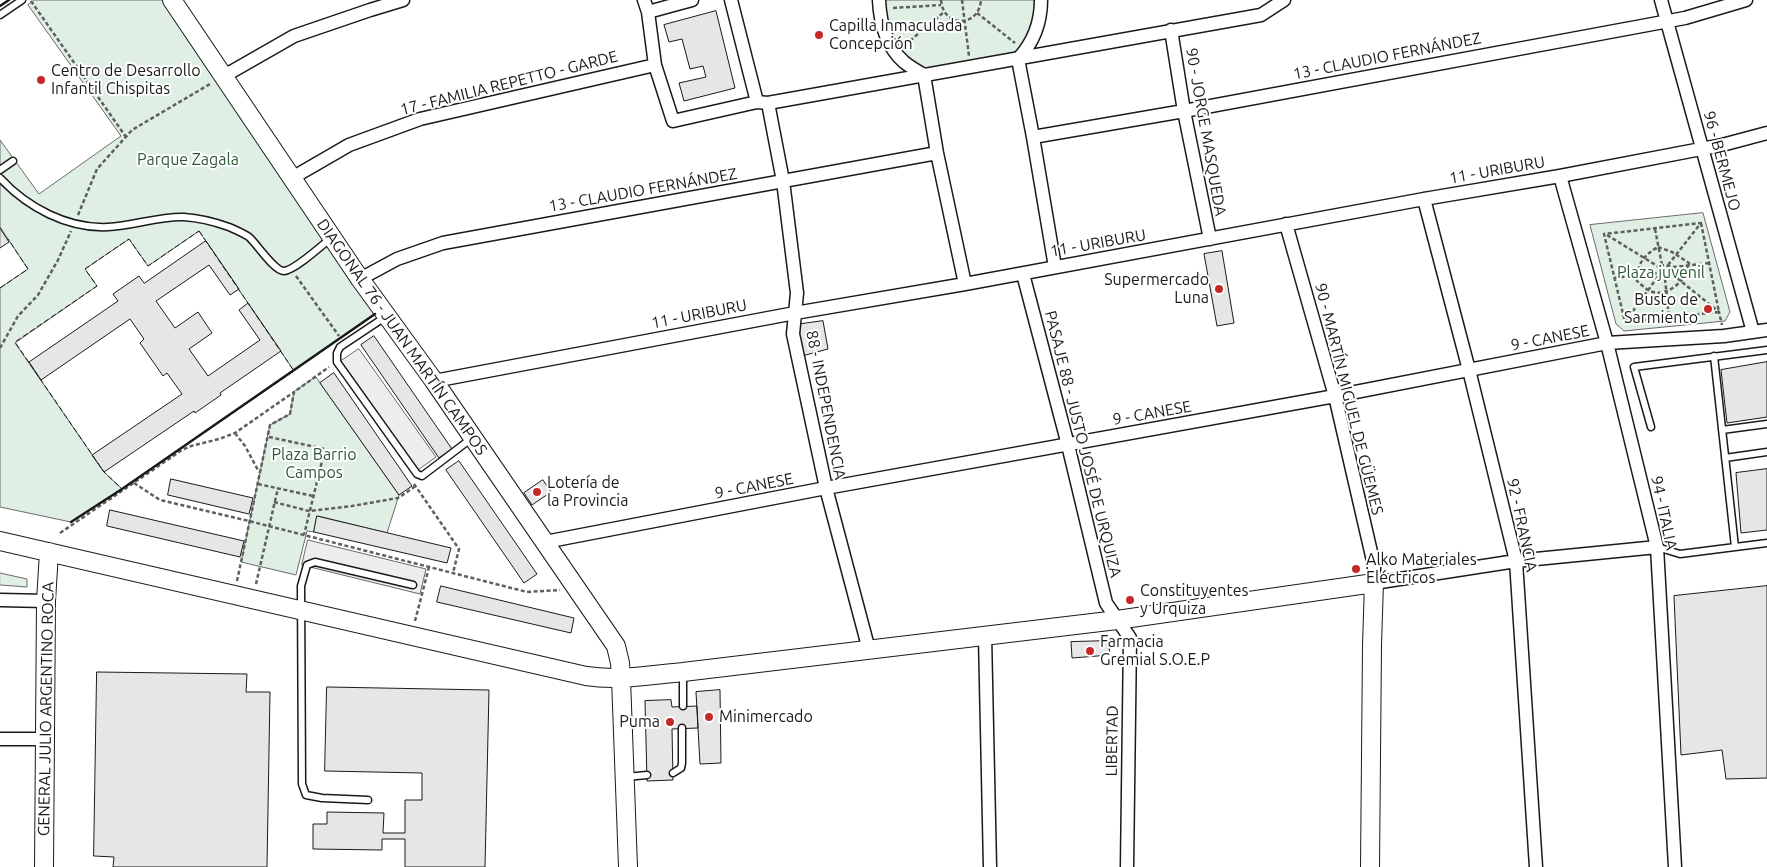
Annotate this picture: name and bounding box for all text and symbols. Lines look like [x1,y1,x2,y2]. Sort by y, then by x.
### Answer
place label: Capilla Inmaculada Concepción [829,16,962,54]
street label: 13 - CLAUDIO FERNÁNDEZ [1291,28,1483,84]
marker: Capilla Inmaculada Concepción [813,29,825,41]
street label: 17 - FAMILIA REPETTO - GARDE [398,47,620,119]
street label: 90 - JORGE MASQUEDA [1182,47,1230,217]
place label: Centro de Desarrollo Infantil Chispitas [51,61,200,99]
marker: Centro de Desarrollo Infantil Chispitas [35,74,47,86]
street label: 96 - BERMEJO [1699,109,1745,213]
park label: Parque Zagala [137,150,239,170]
street label: 11 - URIBURU [1448,152,1546,188]
street label: 13 - CLAUDIO FERNÁNDEZ [547,164,739,216]
street label: DIAGONAL 76 - JUAN MARTÍN CAMPOS [313,215,491,459]
street label: 11 - URIBURU [1049,225,1147,261]
park label: Plaza juvenil [1617,263,1705,283]
place label: Supermercado Luna [1104,270,1209,308]
street label: 90 - MARTÍN MIGUEL DE GÜEMES [1311,281,1387,517]
marker: Supermercado Luna [1213,283,1225,295]
place label: Busto de Sarmiento [1624,290,1698,328]
street label: 11 - URIBURU [650,295,748,333]
marker: Busto de Sarmiento [1702,303,1714,315]
street label: PASAJE 88 - JUSTO JOSÉ DE URQUIZA [1040,309,1126,579]
street label: 9 - CANESE [1509,321,1591,355]
street label: 88 - INDEPENDENCIA [802,329,850,481]
street label: 9 - CANESE [1111,397,1193,429]
park label: Plaza Barrio Campos [272,445,356,483]
street label: 9 - CANESE [713,469,795,503]
place label: Lotería de la Provincia [547,473,628,511]
street label: 94 - ITALIA [1647,474,1681,552]
street label: 92 - FRANCIA [1503,477,1541,573]
marker: Lotería de la Provincia [531,486,543,498]
place label: Alko Materiales Eléctricos [1366,550,1477,588]
marker: Alko Materiales Eléctricos [1350,563,1362,575]
place label: Constituyentes y Urquiza [1140,581,1248,619]
street label: GENERAL JULIO ARGENTINO ROCA [34,582,58,836]
marker: Constituyentes y Urquiza [1124,594,1136,606]
place label: Farmacia Gremial S.O.E.P [1100,632,1210,670]
marker: Farmacia Gremial S.O.E.P [1084,645,1096,657]
street label: LIBERTAD [1102,705,1122,777]
place label: Minimercado [719,707,813,727]
marker: Minimercado [703,711,715,723]
place label: Puma [619,712,660,732]
marker: Puma [664,716,676,728]

